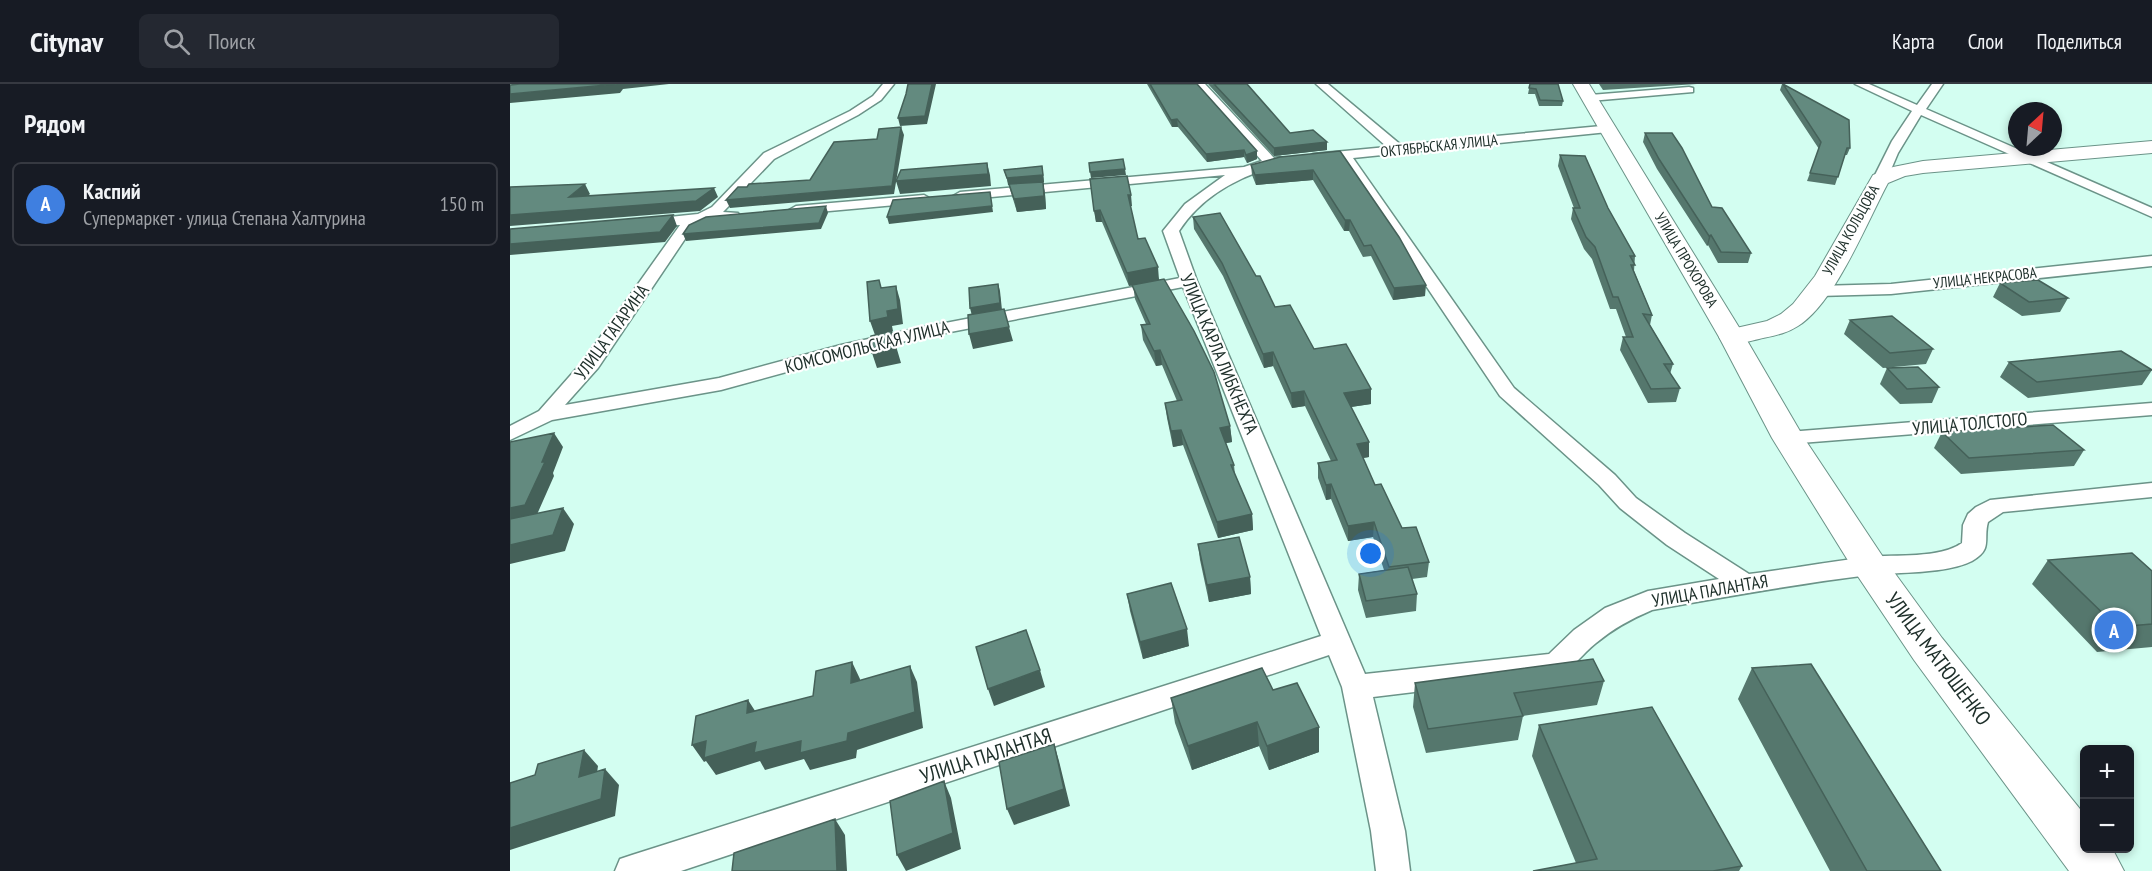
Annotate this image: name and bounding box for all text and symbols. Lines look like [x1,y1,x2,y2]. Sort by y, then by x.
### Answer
search box [139,14,559,68]
text: Citynav [30,23,103,60]
icon: search [160,25,193,58]
text: Поиск [208,27,255,55]
text: Карта [1892,28,1935,55]
text: Слои [1968,28,2003,55]
text: Поделиться [2036,28,2122,55]
north arrow [2008,102,2062,156]
text: Рядом [24,107,85,140]
street label: ОКТЯБРЬСКАЯ УЛИЦА [1379,130,1499,161]
text: Каспий [83,177,141,205]
street label: УЛИЦА КОЛЬЦОВА [1818,180,1884,278]
text: A [40,191,51,217]
text: 150 m [440,191,484,217]
text: Супермаркет · улица Степана Халтурина [83,205,366,231]
street label: УЛИЦА ПРОХОРОВА [1651,209,1723,311]
street label: УЛИЦА НЕКРАСОВА [1932,263,2038,292]
street label: УЛИЦА КАРЛА ЛИБКНЕХТА [1175,270,1264,438]
street label: УЛИЦА ГАГАРИНА [569,279,654,384]
street label: КОМСОМОЛЬСКАЯ УЛИЦА [782,315,952,378]
street label: УЛИЦА ТОЛСТОГО [1912,407,2028,440]
your location [1356,539,1385,568]
street label: УЛИЦА ПАЛАНТАЯ [1650,569,1770,612]
street label: УЛИЦА МАТЮШЕНКО [1880,587,1997,731]
pin: A [2094,608,2134,652]
street label: УЛИЦА ПАЛАНТАЯ [917,722,1055,790]
map controls [2080,745,2134,853]
button: + [2080,745,2134,799]
button: − [2080,799,2134,853]

